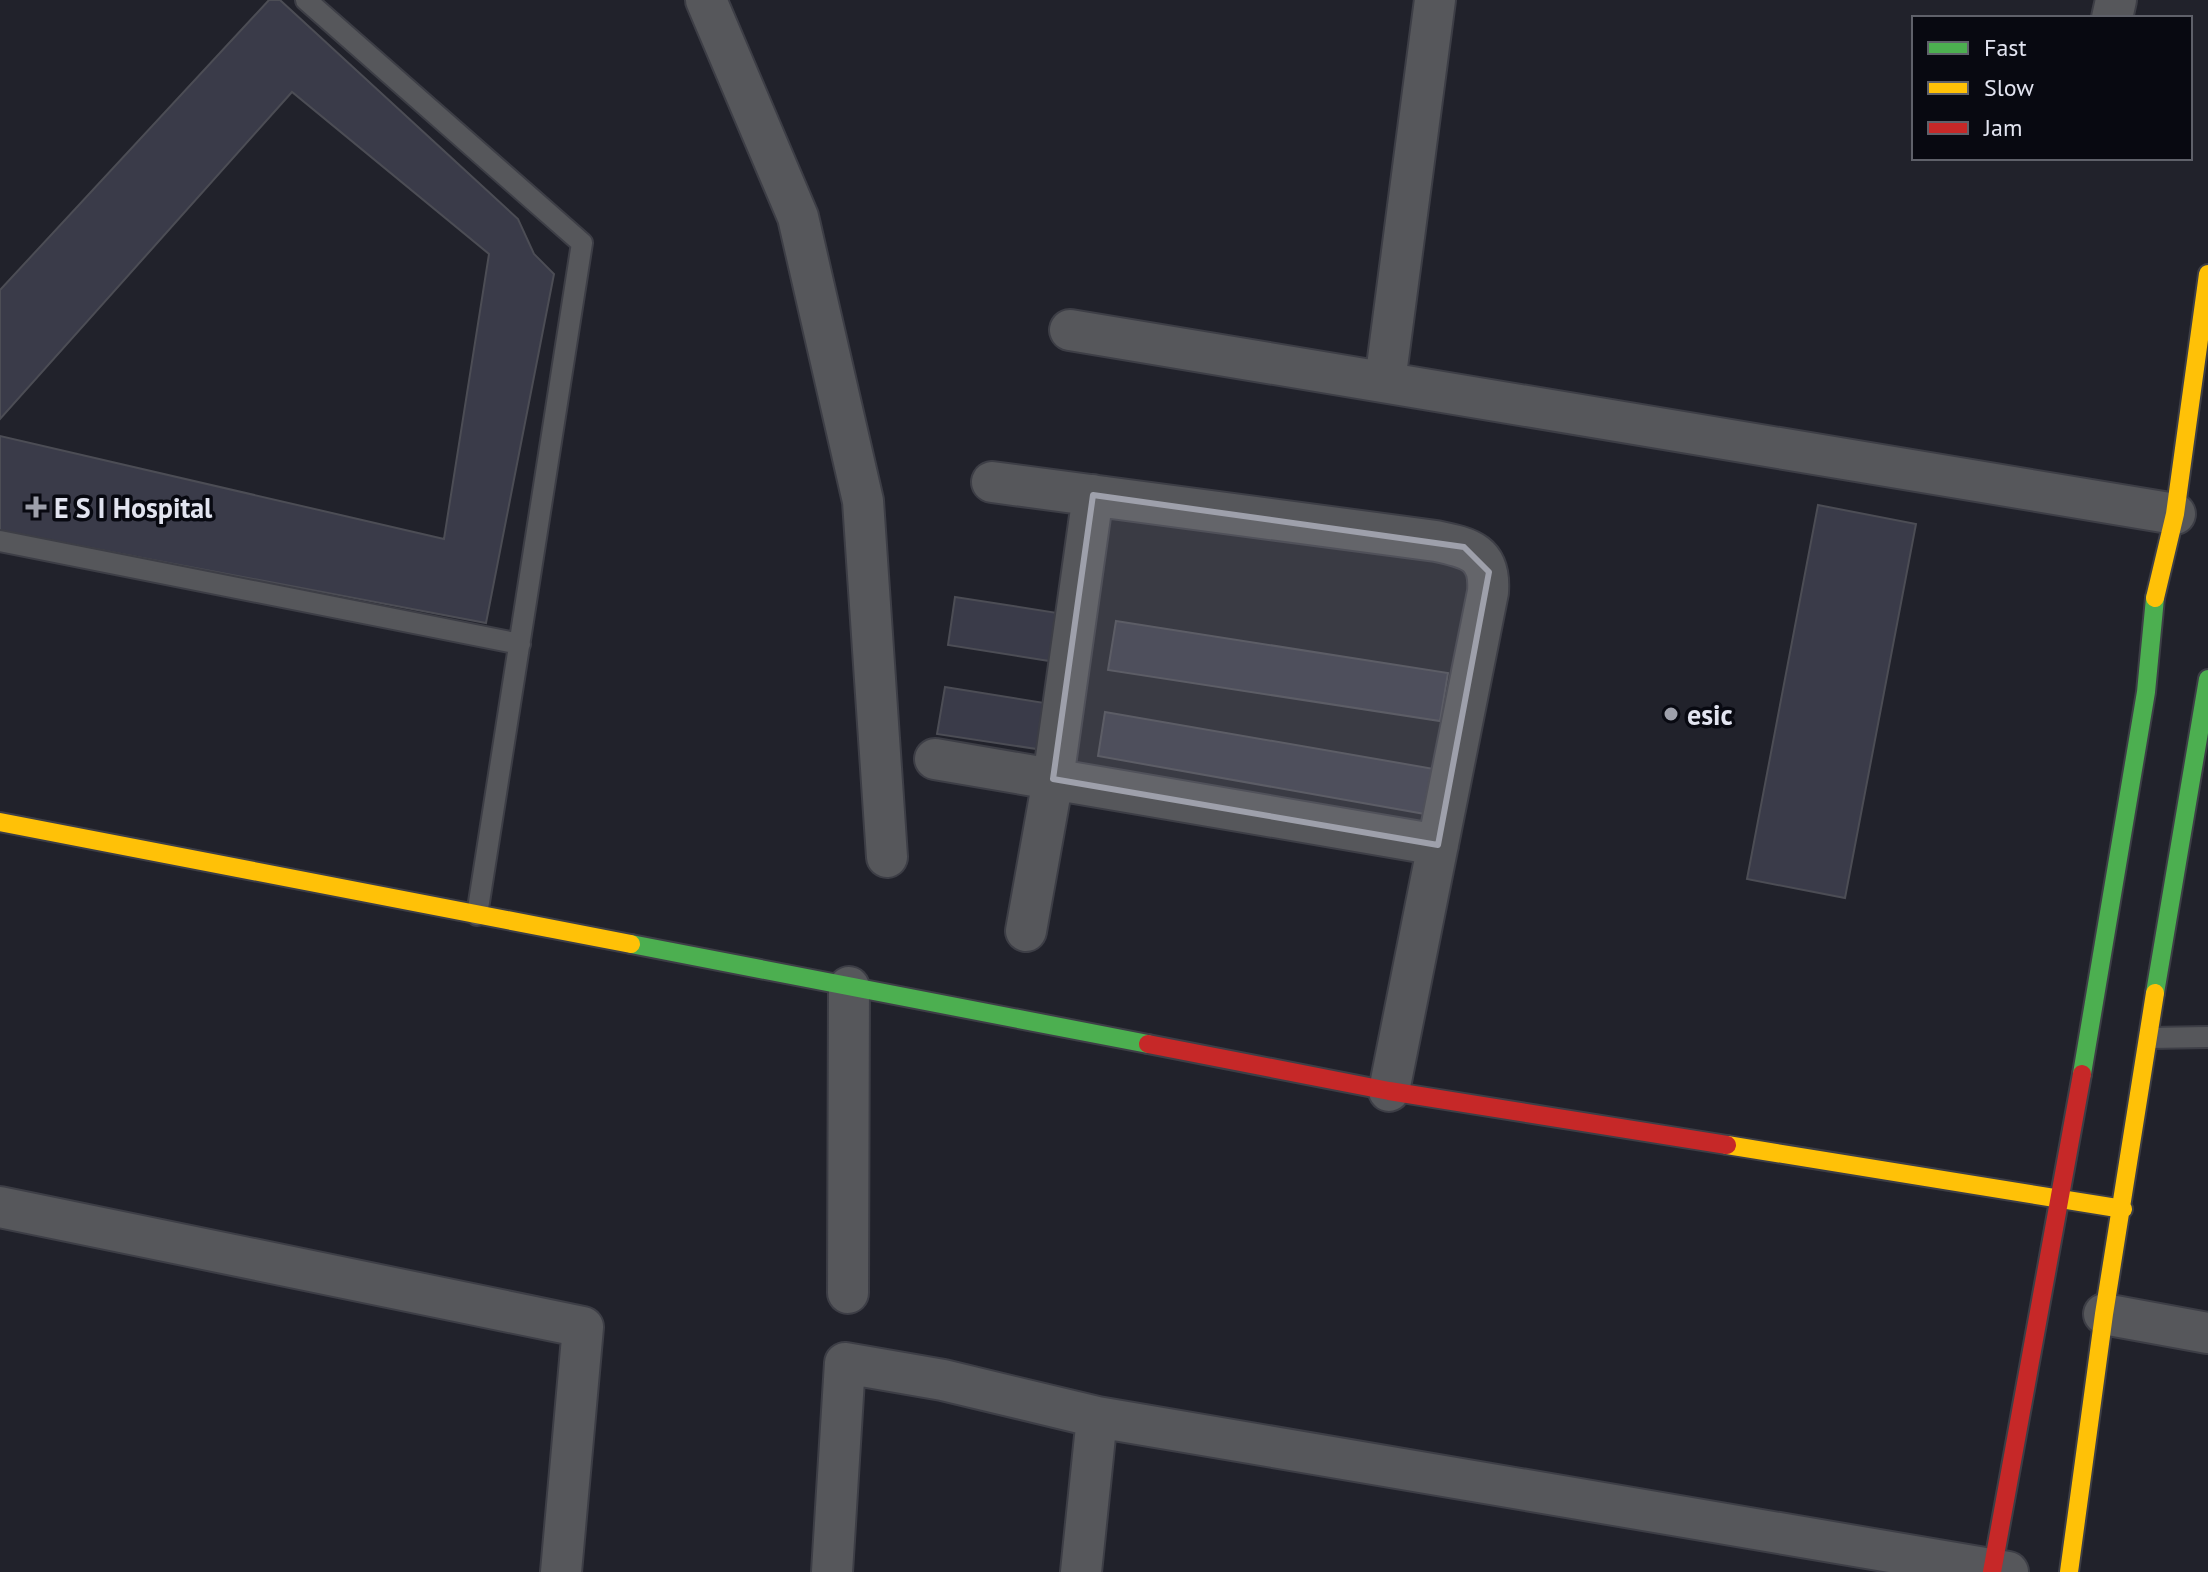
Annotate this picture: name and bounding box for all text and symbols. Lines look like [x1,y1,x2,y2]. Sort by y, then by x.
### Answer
legend [1912,16,2192,160]
text: Fast [1984,32,2027,63]
text: Slow [1984,72,2034,103]
text: Jam [1983,112,2022,143]
place label: E S I Hospital [54,489,213,526]
marker: E S I Hospital [25,496,47,518]
place label: esic [1687,696,1733,733]
marker: esic [1662,705,1680,723]

